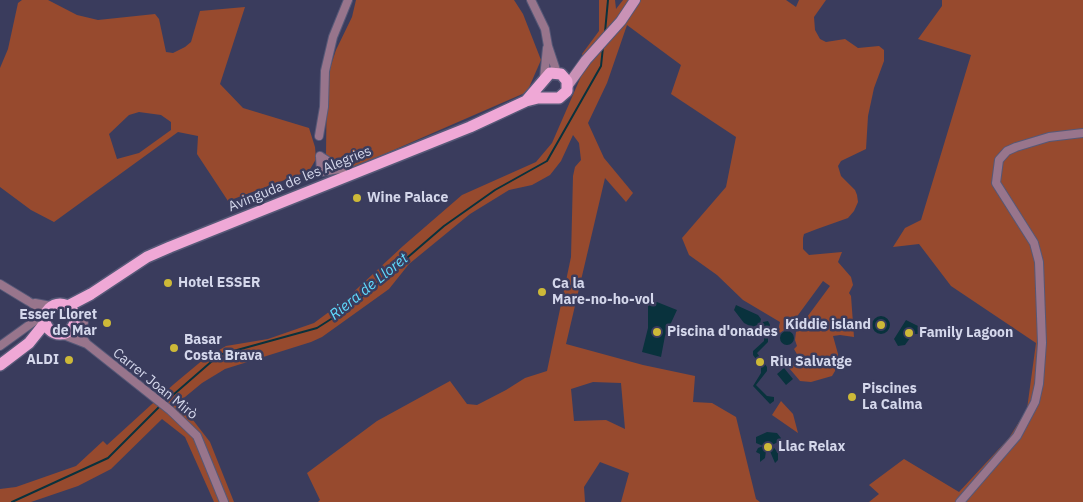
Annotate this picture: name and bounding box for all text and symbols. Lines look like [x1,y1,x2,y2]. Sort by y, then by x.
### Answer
street label: Avinguda de les Alegries [226,143,374,215]
place label: Wine Palace [367,190,448,206]
marker: Wine Palace [351,192,363,204]
water label: Riera de Lloret [326,250,412,324]
place label: Hotel ESSER [178,275,260,291]
place label: Ca la Mare-no-ho-vol [552,276,654,308]
marker: Hotel ESSER [162,277,174,289]
marker: Ca la Mare-no-ho-vol [536,286,548,298]
place label: Esser Lloret de Mar [19,307,97,340]
marker: Esser Lloret de Mar [101,317,113,329]
place label: Kiddie island [785,317,871,333]
marker: Kiddie island [875,319,887,331]
place label: Piscina d'onades [667,324,778,340]
place label: Family Lagoon [919,325,1013,341]
marker: Piscina d'onades [651,326,663,338]
marker: Family Lagoon [903,327,915,339]
place label: Basar Costa Brava [184,332,263,364]
marker: Basar Costa Brava [168,342,180,354]
street label: Carrer Joan Mirò [109,345,201,423]
place label: ALDI [26,352,59,368]
marker: ALDI [63,354,75,366]
place label: Riu Salvatge [770,354,852,370]
marker: Riu Salvatge [754,356,766,368]
place label: Piscines La Calma [862,381,923,414]
marker: Piscines La Calma [846,391,858,403]
place label: Llac Relax [778,439,845,455]
marker: Llac Relax [762,441,774,453]

